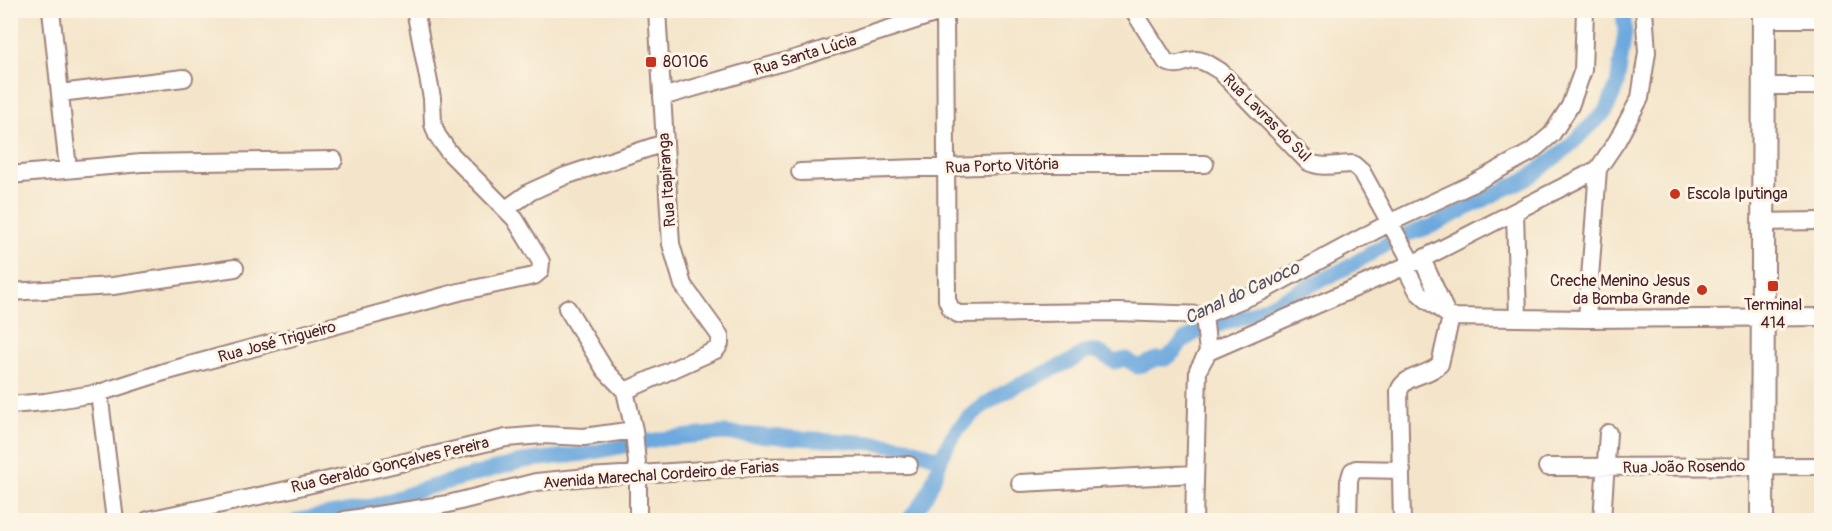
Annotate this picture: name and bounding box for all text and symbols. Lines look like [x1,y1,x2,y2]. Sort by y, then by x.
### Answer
street label: Rua Santa Lúcia [751,30,859,80]
place label: 80106 [663,52,709,72]
marker: 80106 [644,55,658,69]
street label: Rua Lavras do Sul [1219,70,1315,166]
street label: Rua Itapiranga [654,132,680,228]
street label: Rua Porto Vitória [945,154,1059,178]
place label: Escola Iputinga [1687,184,1788,204]
marker: Escola Iputinga [1668,187,1682,201]
water label: Canal do Cavoco [1181,256,1304,330]
place label: Creche Menino Jesus da Bomba Grande [1550,271,1690,309]
marker: Terminal 414 [1766,279,1780,293]
marker: Creche Menino Jesus da Bomba Grande [1695,283,1709,297]
place label: Terminal 414 [1744,295,1802,333]
street label: Rua José Trigueiro [216,317,339,367]
street label: Rua Geraldo Gonçalves Pereira [289,432,491,498]
street label: Rua João Rosendo [1623,456,1746,478]
street label: Avenida Marechal Cordeiro de Farias [543,457,779,493]

